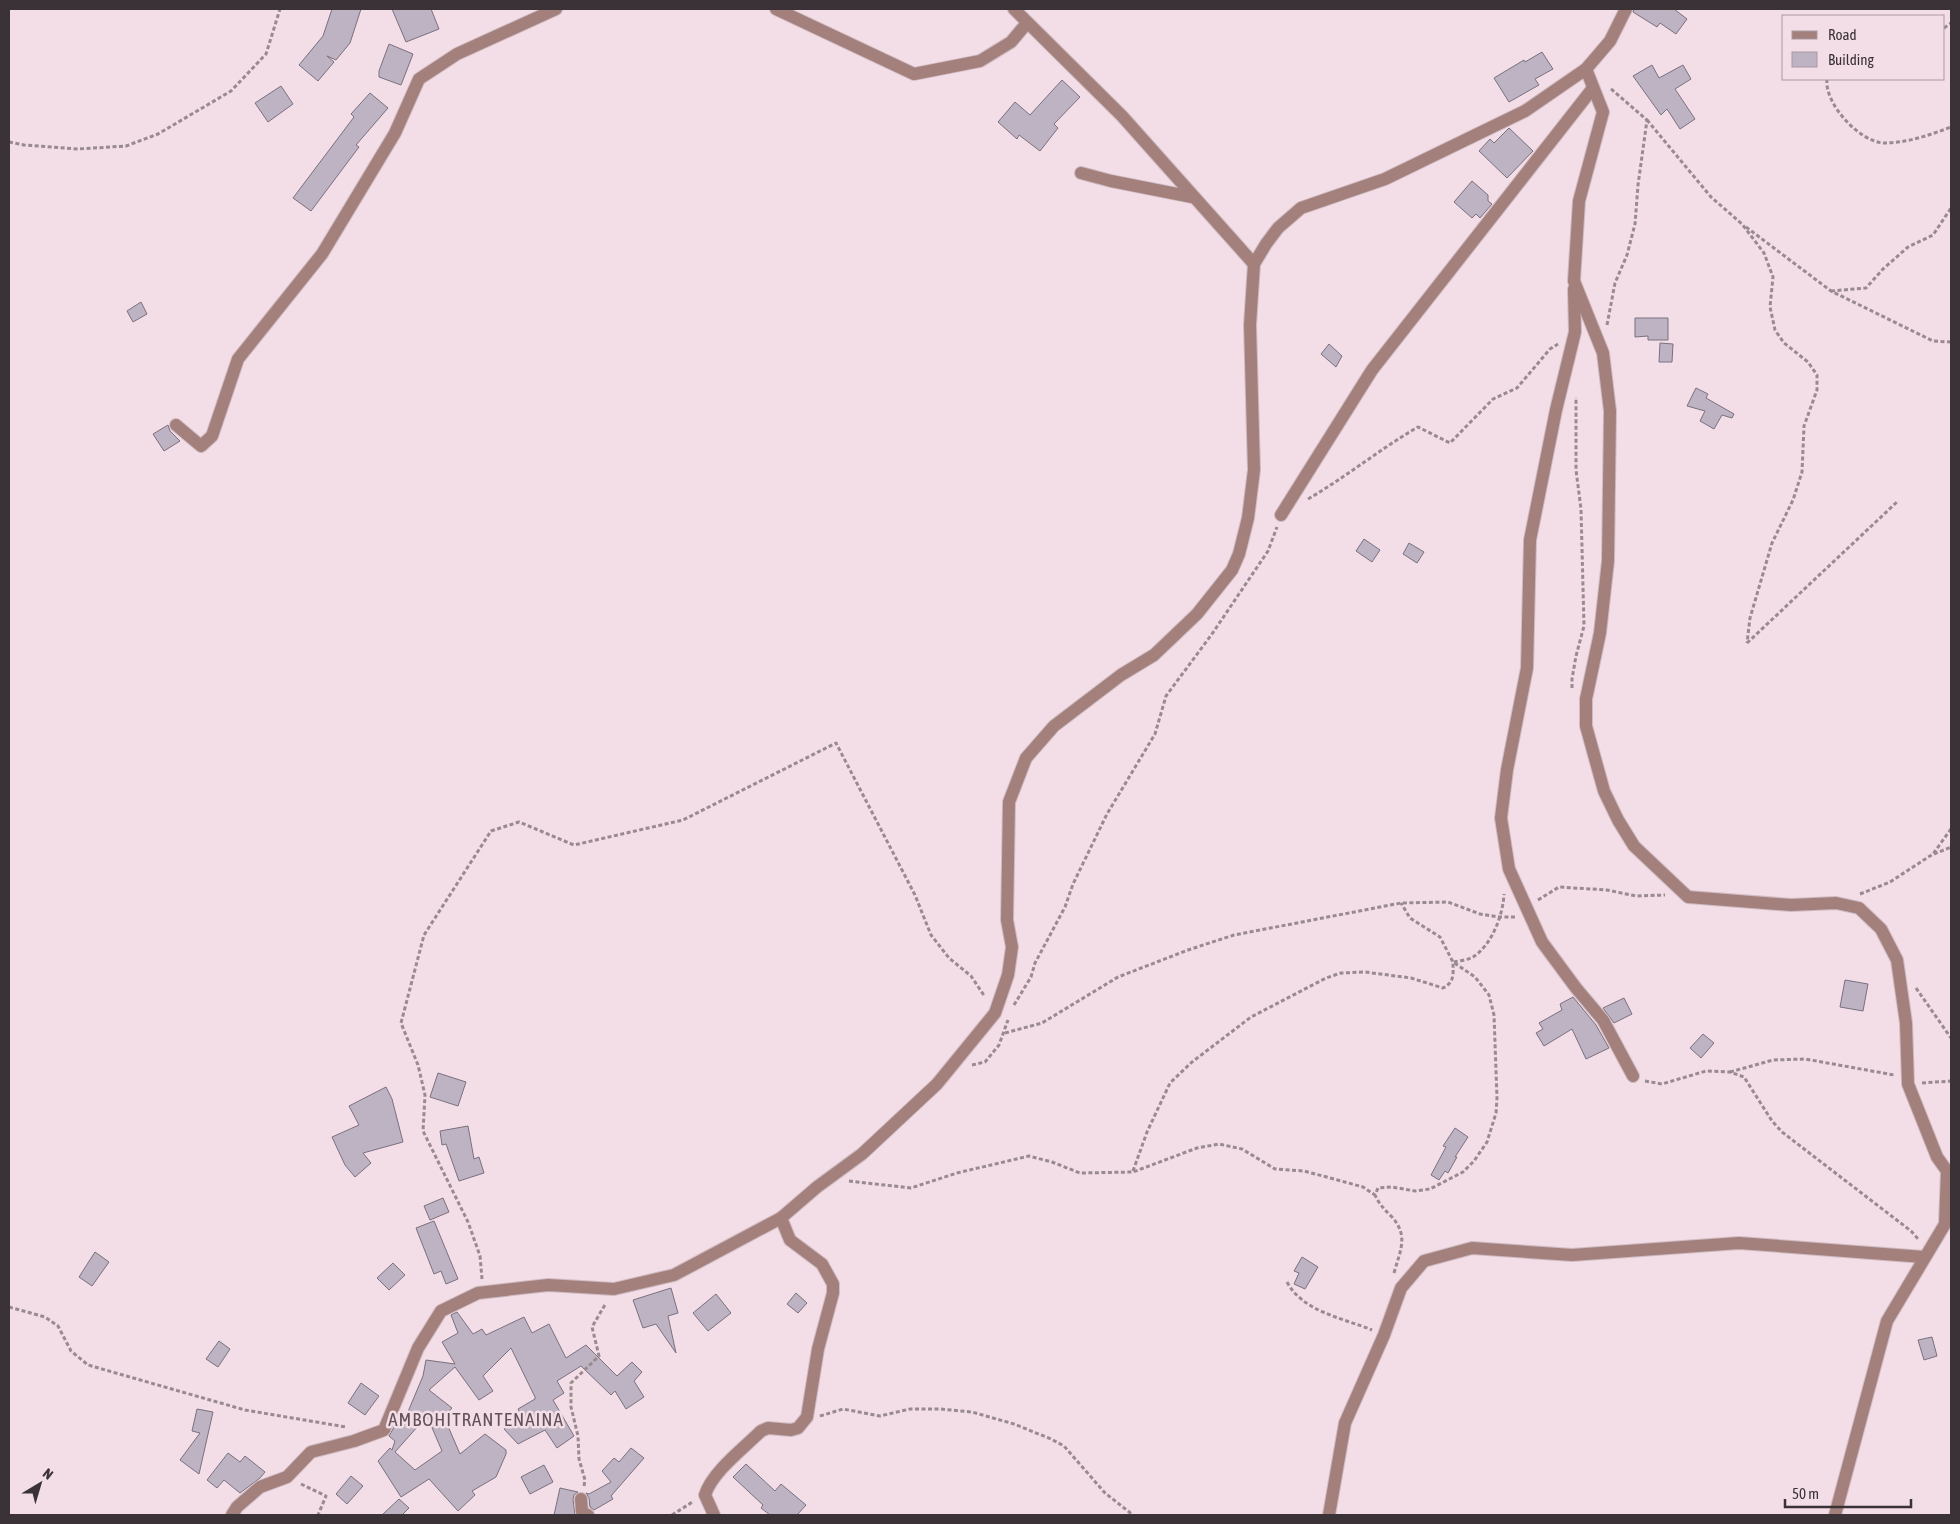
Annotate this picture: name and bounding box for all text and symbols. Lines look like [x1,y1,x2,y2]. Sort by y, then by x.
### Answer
legend [1782,15,1945,80]
text: Road [1828,26,1857,43]
text: Building [1828,51,1874,68]
district label: AMBOHITRANTENAINA [388,1408,564,1430]
north arrow [15,1459,65,1509]
text: N [40,1465,56,1483]
scale bar [1785,1476,1911,1508]
text: 50 m [1792,1485,1819,1502]

